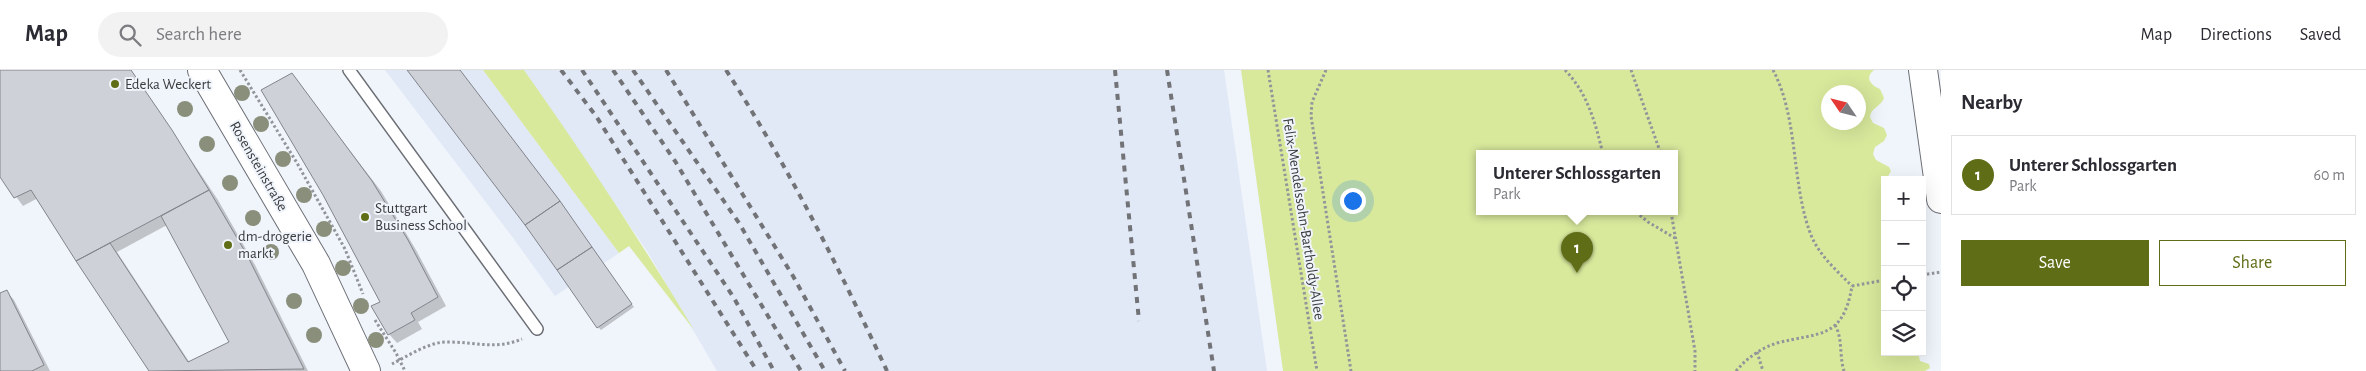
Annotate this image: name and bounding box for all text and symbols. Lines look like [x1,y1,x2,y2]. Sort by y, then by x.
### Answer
search box [98,12,448,57]
icon: search [116,21,144,49]
text: Map [25,22,68,46]
text: Search here [156,25,242,44]
text: Map [2141,26,2172,44]
text: Directions [2200,26,2272,44]
text: Saved [2300,26,2341,44]
place label: Edeka Weckert [125,77,211,92]
marker: Edeka Weckert [109,78,121,90]
north arrow [1821,85,1866,130]
text: Nearby [1961,92,2022,113]
street label: Felix-Mendelssohn-Bartholdy-Allee [1280,117,1327,321]
street label: Rosensteinstraße [227,119,290,214]
popup [1476,150,1678,215]
text: Unterer Schlossgarten [2009,156,2177,175]
text: Unterer Schlossgarten [1493,164,1661,183]
text: 1 [1975,167,1981,183]
text: 60 m [2314,167,2345,183]
map controls [1881,176,1926,356]
button: + [1881,176,1926,221]
text: Park [2009,178,2037,194]
text: Park [1493,186,1521,202]
your location [1340,188,1366,214]
place label: Stuttgart Business School [375,201,467,233]
marker: Stuttgart Business School [359,211,371,223]
button: − [1881,221,1926,266]
place label: dm-drogerie markt [238,229,312,261]
pin: 1 [1561,232,1593,273]
marker: dm-drogerie markt [222,239,234,251]
button: Save [1961,240,2149,286]
button: Share [2159,240,2346,286]
button: locate [1881,266,1926,311]
button: layers [1881,311,1926,356]

